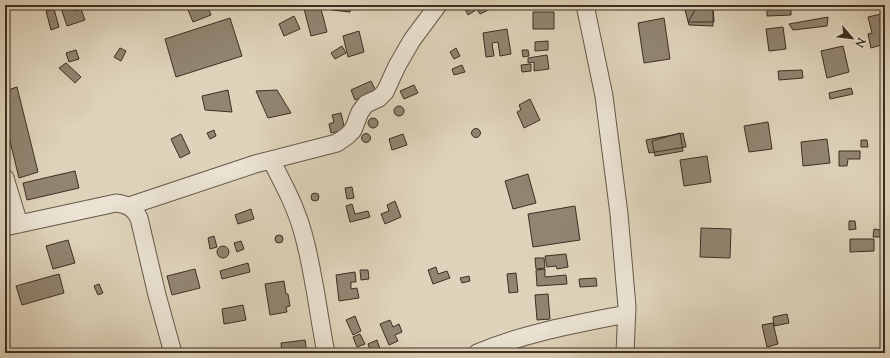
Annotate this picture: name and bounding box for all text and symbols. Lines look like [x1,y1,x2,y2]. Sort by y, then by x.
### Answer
north arrow [832,18,872,58]
text: N [851,34,870,50]

